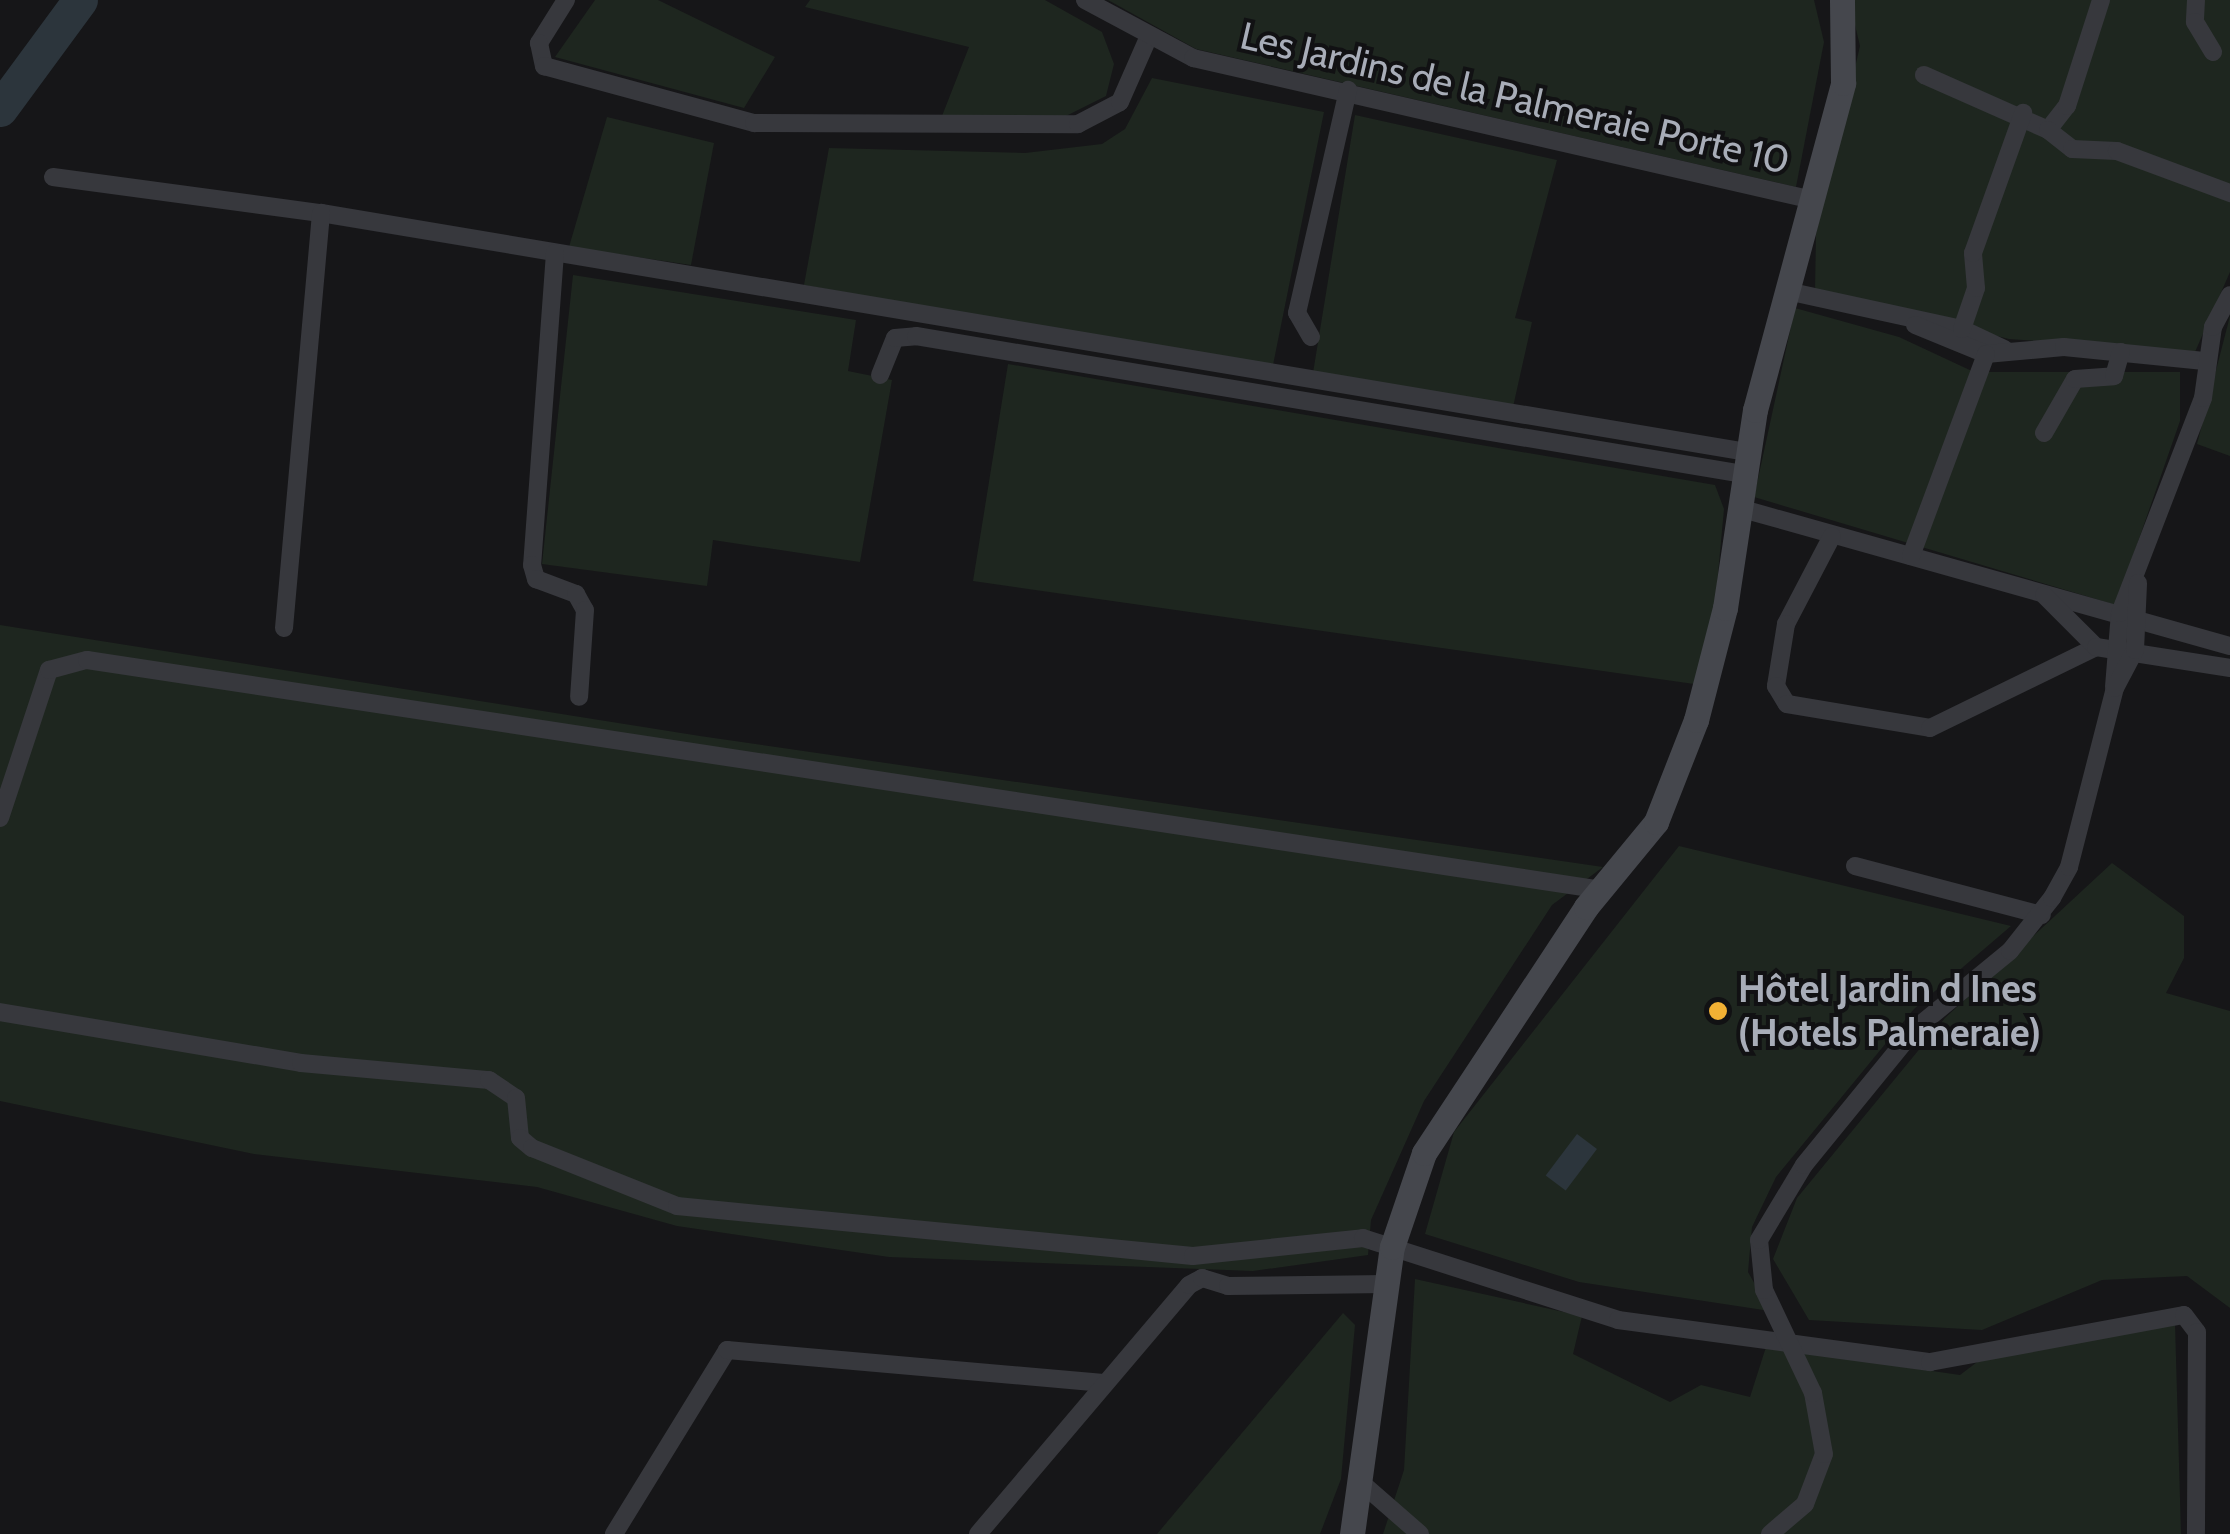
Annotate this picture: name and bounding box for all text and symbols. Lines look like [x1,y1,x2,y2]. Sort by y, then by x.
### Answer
street label: Les Jardins de la Palmeraie Porte 10 [1236,13,1794,183]
place label: Hôtel Jardin d Ines (Hotels Palmeraie) [1738,966,2041,1056]
marker: Hôtel Jardin d Ines (Hotels Palmeraie) [1707,1000,1729,1022]

